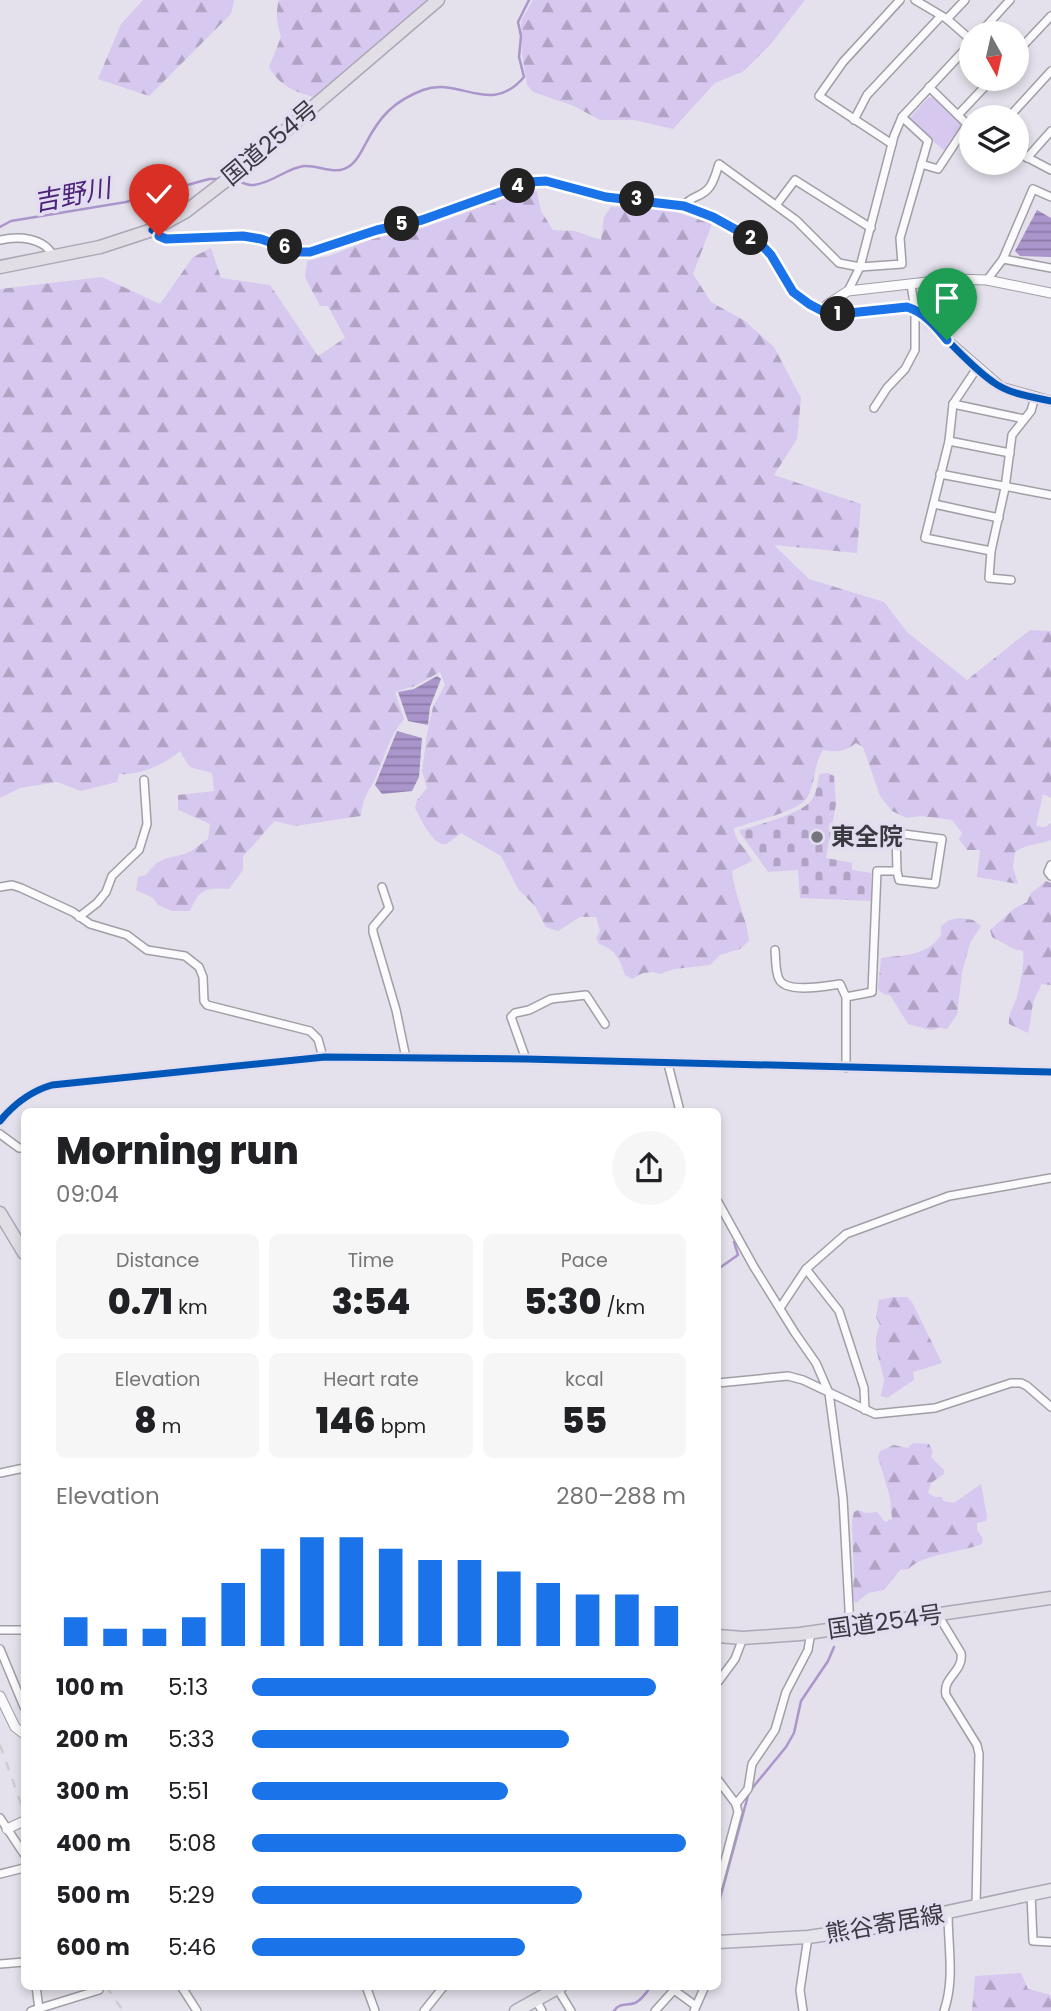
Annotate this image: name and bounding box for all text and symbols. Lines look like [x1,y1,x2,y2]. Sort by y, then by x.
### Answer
north arrow [959,21,1029,91]
map controls [959,21,1029,175]
street label: 国道254号 [215,93,325,193]
button: layers [959,105,1029,175]
pin [129,164,189,236]
pin: 4 [500,168,536,204]
water label: 吉野川 [30,169,117,220]
text: 4 [511,172,524,199]
icon: check [140,175,178,213]
pin: 3 [620,182,654,216]
text: 3 [631,185,642,212]
pin: 5 [384,206,420,242]
text: 5 [395,210,408,237]
pin: 2 [734,220,768,256]
text: 2 [745,224,756,251]
pin: 6 [268,230,302,264]
text: 6 [278,233,291,260]
pin [917,268,977,340]
icon: arrive [928,279,966,317]
pin: 1 [820,296,856,332]
text: 1 [834,300,841,327]
place label: 東全院 [831,820,903,853]
marker: 東全院 [809,829,825,845]
text: Morning run [56,1124,299,1177]
button: share [612,1131,686,1205]
text: 09:04 [56,1178,119,1210]
text: Distance [116,1247,199,1274]
text: Time [348,1247,394,1274]
text: Pace [561,1247,608,1274]
text: 0.71 [108,1277,173,1326]
text: 3:54 [331,1277,411,1326]
text: 5:30 [524,1277,602,1326]
text: km [173,1294,208,1321]
text: /km [602,1294,645,1321]
text: Elevation [115,1366,200,1393]
text: Heart rate [323,1366,419,1393]
text: kcal [565,1366,604,1393]
text: 8 [134,1396,157,1445]
text: 146 [316,1396,376,1445]
text: 55 [561,1396,607,1445]
text: m [157,1413,181,1440]
text: bpm [376,1413,426,1440]
text: Elevation [56,1480,160,1512]
text: 280–288 m [556,1480,686,1512]
street label: 国道254号 [825,1597,945,1646]
text: 100 m [56,1671,124,1703]
text: 5:13 [168,1671,208,1703]
text: 200 m [56,1723,128,1755]
text: 5:33 [168,1723,214,1755]
text: 300 m [56,1775,129,1807]
text: 5:51 [168,1775,209,1807]
text: 400 m [56,1827,131,1859]
text: 5:08 [168,1827,216,1859]
text: 500 m [56,1879,130,1911]
text: 5:29 [168,1879,215,1911]
street label: 熊谷寄居線 [823,1897,947,1950]
text: 600 m [56,1931,130,1963]
text: 5:46 [168,1931,216,1963]

